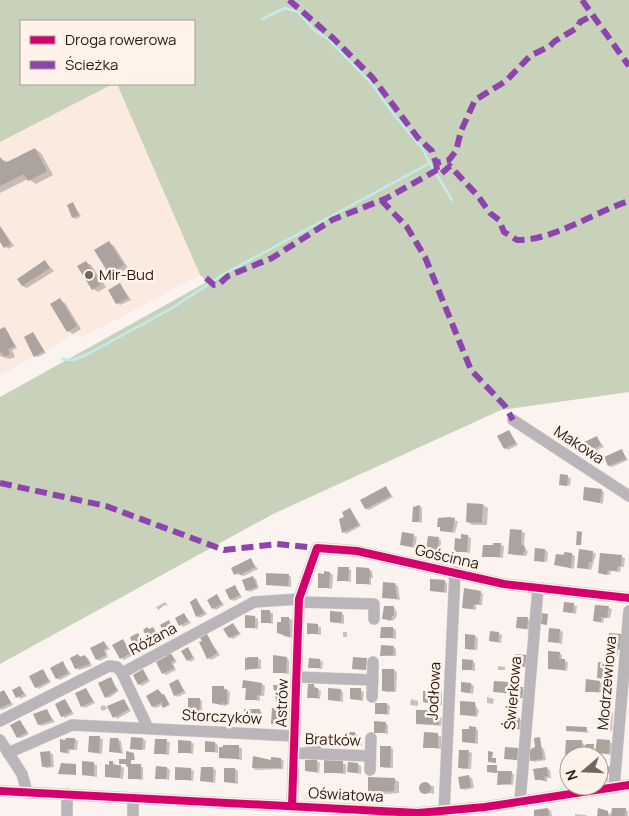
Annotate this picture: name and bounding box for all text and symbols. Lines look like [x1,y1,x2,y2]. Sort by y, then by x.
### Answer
legend [20,20,195,85]
text: Droga rowerowa [65,29,176,50]
text: Ścieżka [65,54,118,75]
place label: Mir-Bud [99,264,154,285]
marker: Mir-Bud [83,269,95,281]
street label: Makowa [550,420,609,469]
street label: Gościnna [413,539,481,574]
street label: Różana [125,617,180,660]
street label: Modrzewiowa [592,635,621,731]
street label: Świerkowa [499,655,526,731]
street label: Jodłowa [421,661,446,720]
street label: Astrów [270,678,293,728]
street label: Storczyków [181,704,263,729]
street label: Bratków [305,728,362,751]
north arrow [559,746,609,796]
text: N [561,768,582,783]
street label: Oświatowa [308,782,384,807]

